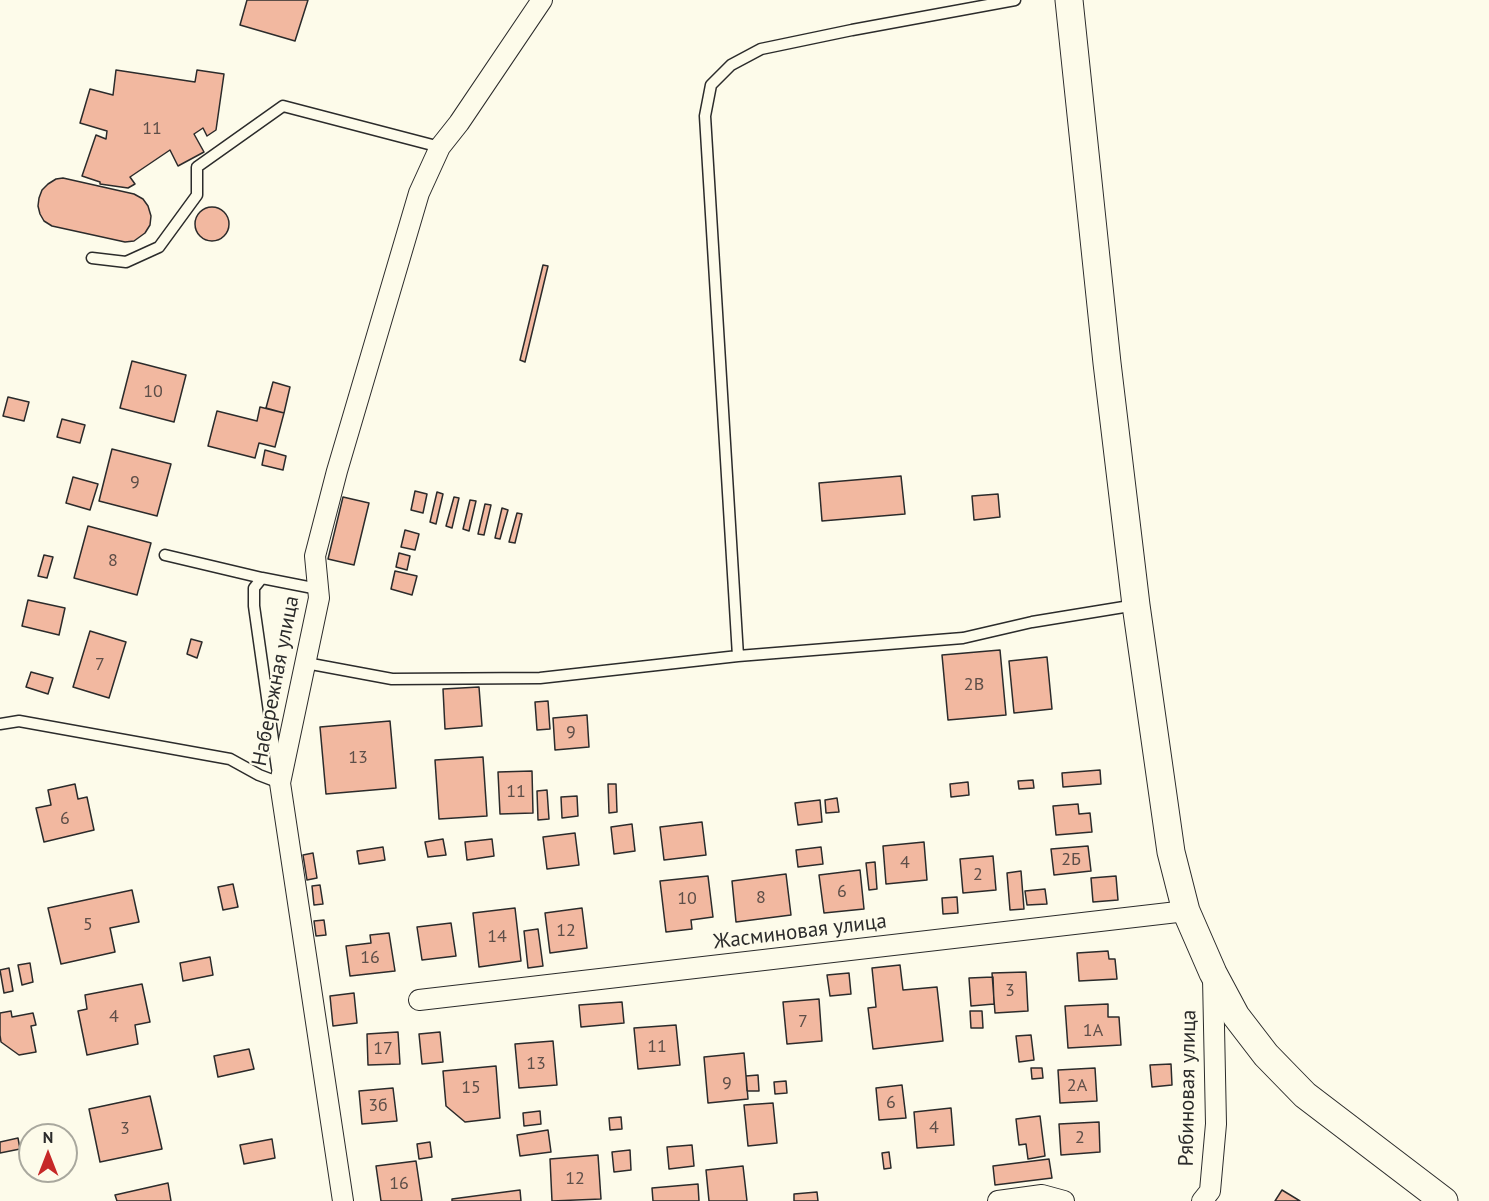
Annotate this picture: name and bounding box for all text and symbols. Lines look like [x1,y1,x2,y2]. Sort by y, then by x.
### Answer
house number: 11 [142,118,162,140]
house number: 10 [143,381,163,403]
house number: 9 [130,472,140,494]
house number: 8 [108,550,118,572]
street label: Набережная улица [247,594,305,768]
house number: 7 [95,654,105,676]
house number: 2В [964,674,984,696]
house number: 9 [566,722,576,744]
house number: 13 [348,747,368,769]
house number: 11 [506,781,526,803]
house number: 6 [60,808,70,830]
house number: 2Б [1061,849,1081,871]
house number: 4 [900,852,910,874]
house number: 2 [973,864,983,886]
house number: 6 [837,881,847,903]
house number: 8 [756,887,766,909]
house number: 10 [677,888,697,910]
street label: Жасминовая улица [712,909,888,955]
house number: 5 [83,914,93,936]
house number: 12 [556,920,576,942]
house number: 14 [487,926,507,948]
house number: 16 [360,947,380,969]
house number: 3 [1005,980,1015,1002]
house number: 4 [109,1006,119,1028]
street label: Рябиновая улица [1174,1010,1202,1166]
house number: 7 [798,1011,808,1033]
house number: 1А [1083,1020,1103,1042]
house number: 11 [647,1036,667,1058]
house number: 17 [373,1038,393,1060]
house number: 13 [526,1053,546,1075]
house number: 9 [722,1073,732,1095]
house number: 2А [1067,1075,1087,1097]
house number: 15 [461,1077,481,1099]
house number: 6 [886,1092,896,1114]
house number: 3б [368,1095,388,1117]
house number: 4 [929,1117,939,1139]
house number: 3 [120,1118,130,1140]
north arrow [18,1123,78,1183]
text: N [43,1127,53,1147]
house number: 2 [1075,1127,1085,1149]
house number: 12 [565,1168,585,1190]
house number: 16 [389,1173,409,1195]

